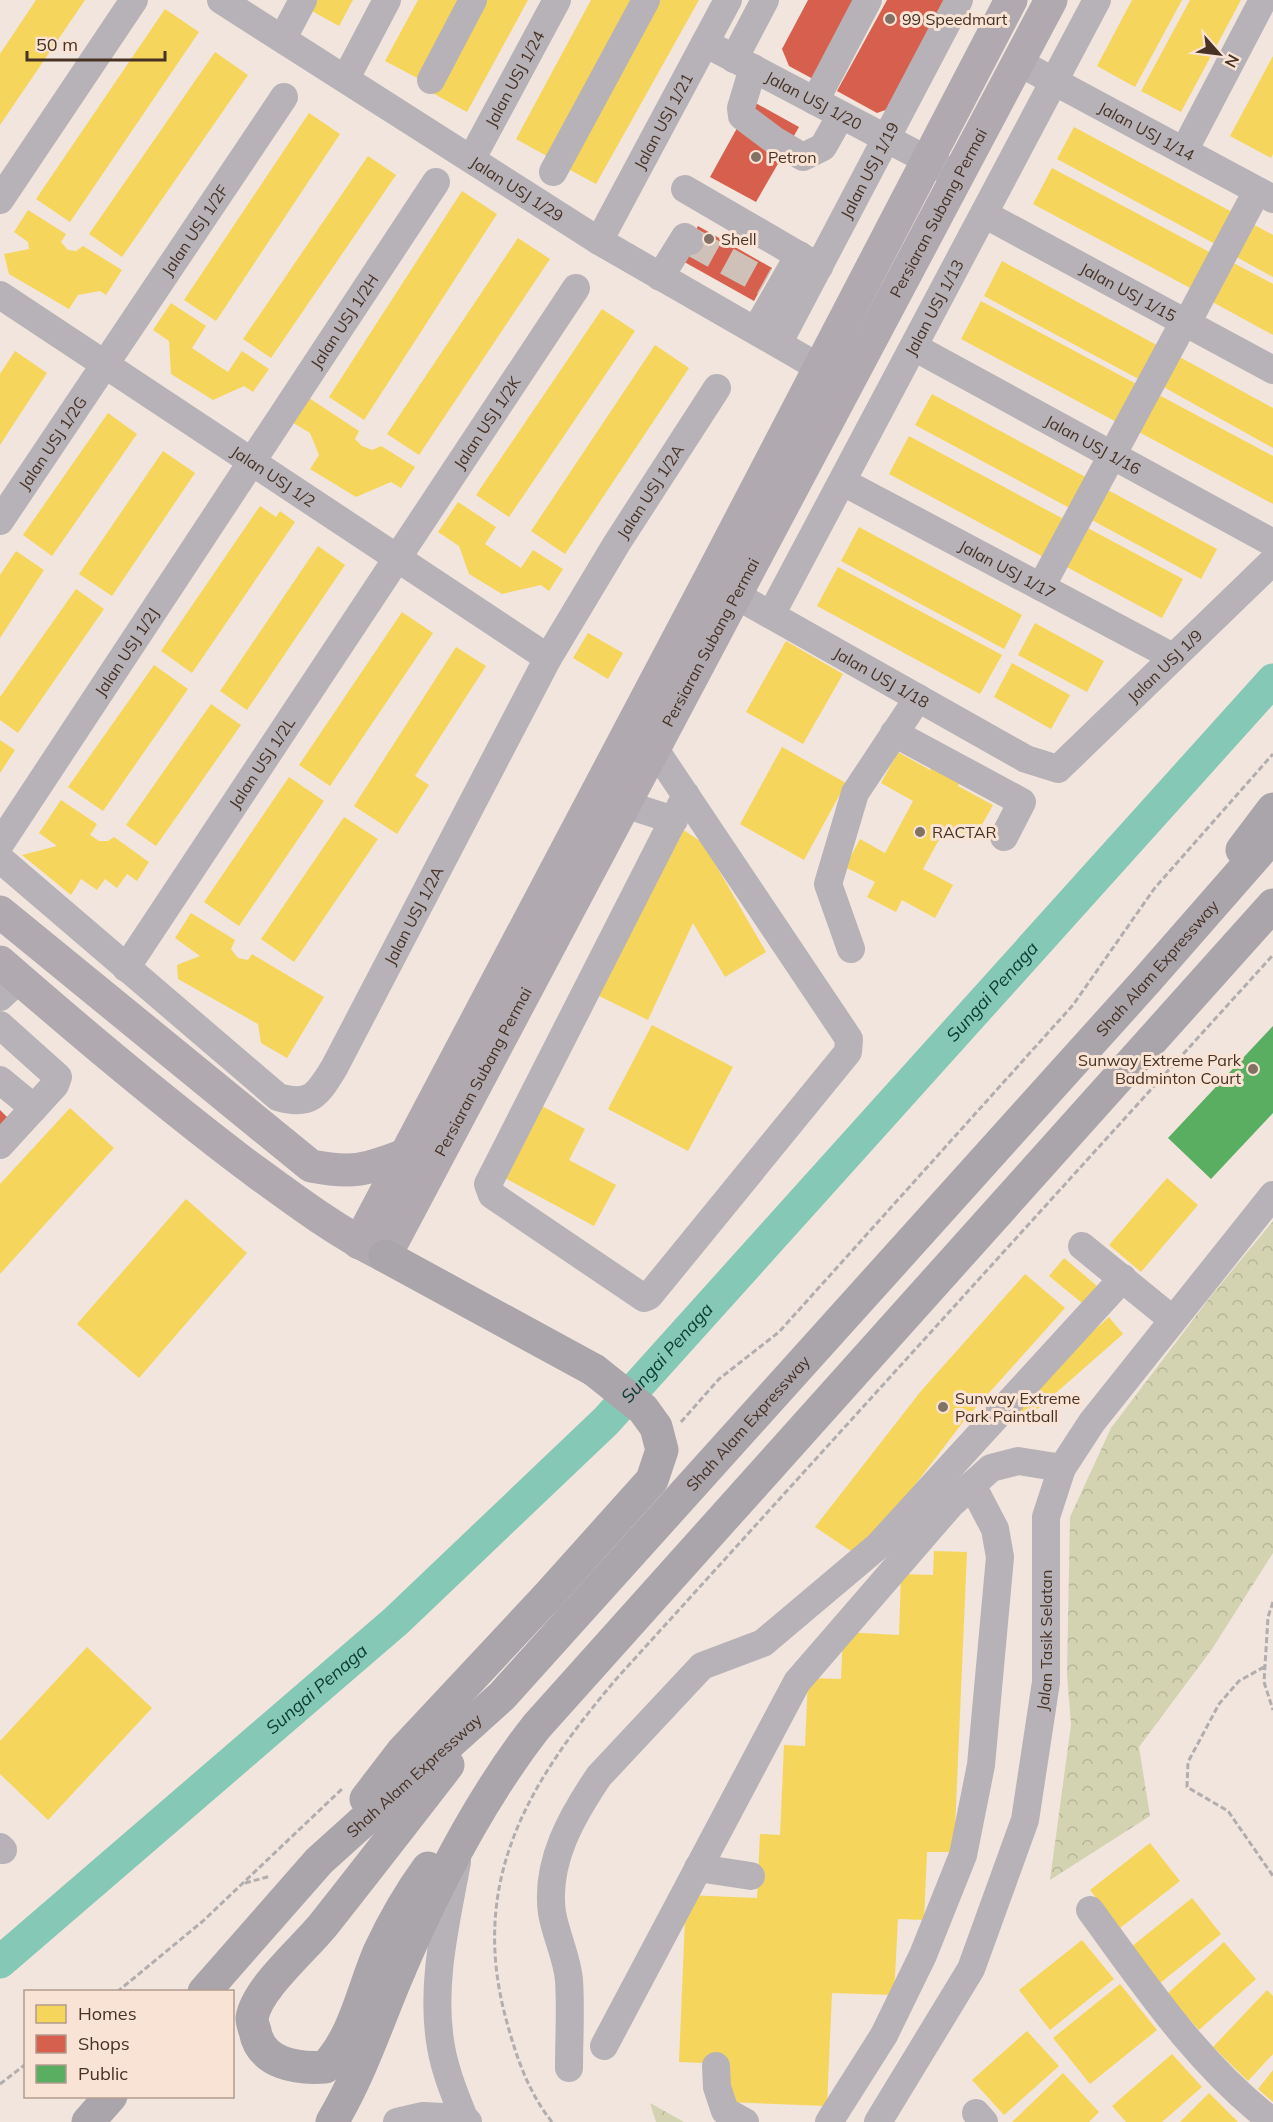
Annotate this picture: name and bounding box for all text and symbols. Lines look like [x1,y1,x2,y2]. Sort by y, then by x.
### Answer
place label: 99 Speedmart [902,9,1008,29]
marker: 99 Speedmart [883,12,897,26]
scale bar [27,24,165,62]
north arrow [1189,24,1249,84]
street label: Jalan USJ 1/24 [481,27,549,130]
text: 50 m [36,33,78,56]
text: N [1221,51,1244,71]
street label: Jalan USJ 1/20 [762,67,865,134]
street label: Jalan USJ 1/21 [629,70,697,173]
street label: Jalan USJ 1/14 [1095,97,1198,165]
street label: Jalan USJ 1/19 [836,119,903,222]
street label: Persiaran Subang Permai [885,125,991,301]
place label: Petron [768,147,817,167]
marker: Petron [749,150,763,164]
street label: Jalan USJ 1/29 [467,152,567,226]
street label: Jalan USJ 1/2F [157,181,232,280]
place label: Shell [721,229,757,249]
marker: Shell [702,232,716,246]
street label: Jalan USJ 1/13 [900,256,968,359]
street label: Jalan USJ 1/15 [1077,258,1180,326]
street label: Jalan USJ 1/2H [306,270,383,372]
street label: Jalan USJ 1/2K [449,372,525,473]
street label: Jalan USJ 1/2G [14,392,91,493]
street label: Jalan USJ 1/16 [1042,411,1144,479]
street label: Jalan USJ 1/2A [612,440,688,542]
street label: Jalan USJ 1/2 [228,441,319,511]
street label: Jalan USJ 1/17 [956,535,1059,603]
street label: Persiaran Subang Permai [657,554,763,730]
street label: Jalan USJ 1/2J [90,604,163,700]
street label: Jalan USJ 1/9 [1123,625,1206,707]
street label: Jalan USJ 1/18 [830,643,933,712]
street label: Jalan USJ 1/2L [224,713,299,812]
place label: RACTAR [932,822,997,842]
marker: RACTAR [913,825,927,839]
street label: Jalan USJ 1/2A [380,863,448,968]
street label: Shah Alam Expressway [1091,895,1223,1040]
water label: Sungai Penaga [941,936,1043,1046]
street label: Persiaran Subang Permai [430,984,536,1160]
place label: Sunway Extreme Park Badminton Court [1078,1050,1242,1088]
marker: Sunway Extreme Park Badminton Court [1246,1062,1260,1076]
water label: Sungai Penaga [616,1298,718,1408]
street label: Shah Alam Expressway [682,1351,814,1495]
place label: Sunway Extreme Park Paintball [955,1388,1080,1426]
marker: Sunway Extreme Park Paintball [936,1400,950,1414]
street label: Jalan Tasik Selatan [1032,1570,1056,1712]
water label: Sungai Penaga [261,1639,372,1739]
street label: Shah Alam Expressway [342,1709,486,1842]
legend [24,1990,234,2098]
text: Homes [78,2002,137,2025]
text: Shops [78,2032,130,2055]
text: Public [78,2062,128,2085]

